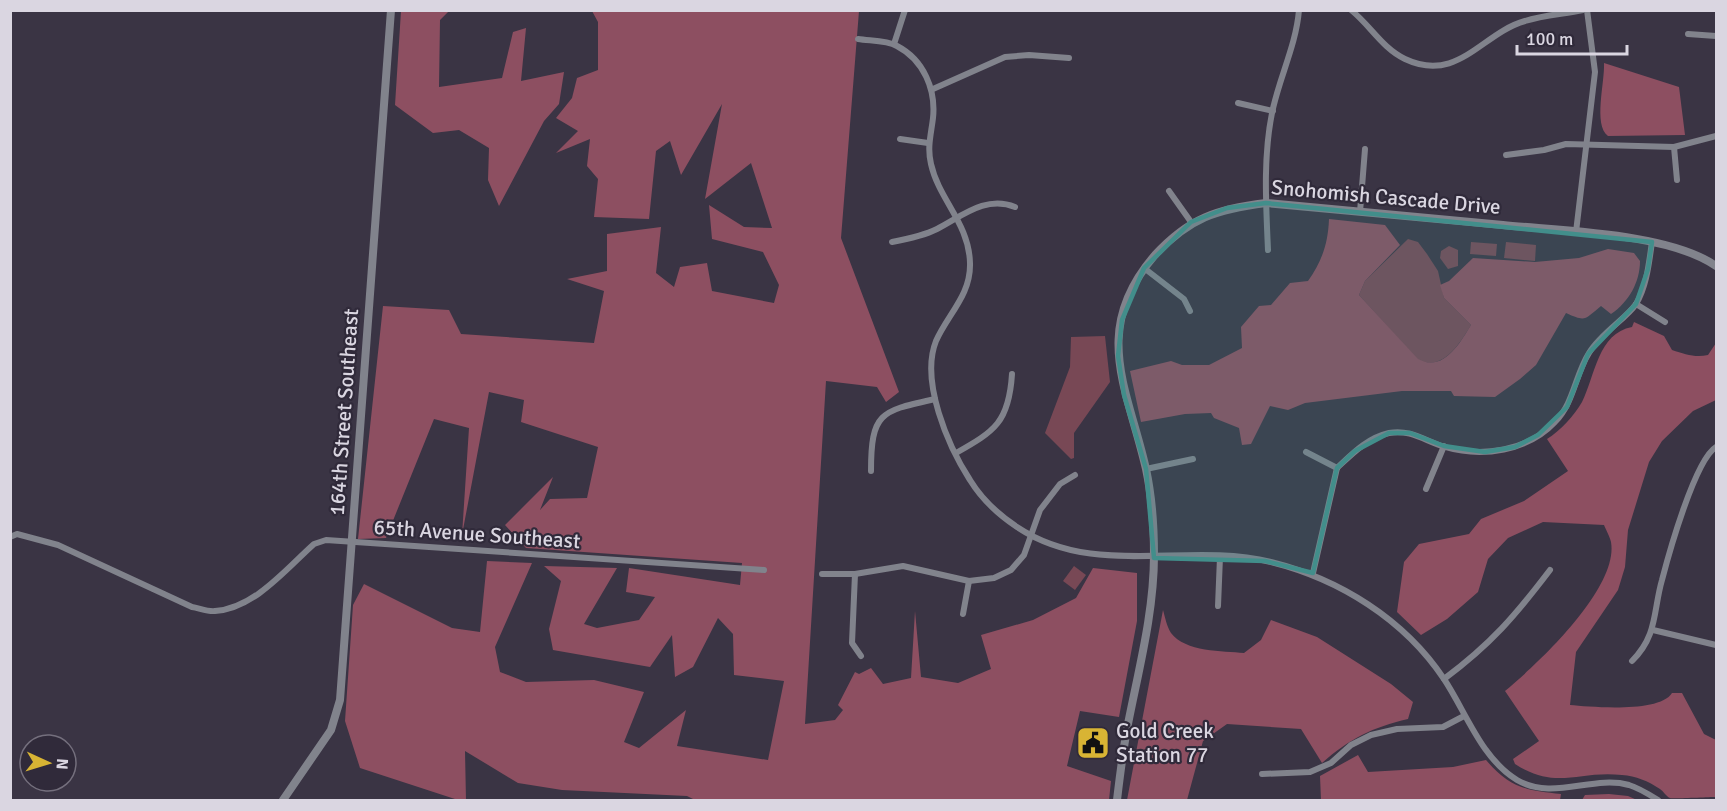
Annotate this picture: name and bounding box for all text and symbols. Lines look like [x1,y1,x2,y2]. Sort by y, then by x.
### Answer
scale bar [1517,18,1626,56]
text: 100 m [1526,28,1573,50]
street label: Snohomish Cascade Drive [1270,174,1502,220]
street label: 164th Street Southeast [324,308,364,516]
street label: 65th Avenue Southeast [373,514,581,554]
place label: Gold Creek Station 77 [1116,718,1214,768]
public building icon: Gold Creek Station 77 [1075,725,1111,761]
north arrow [18,733,78,793]
text: N [52,758,72,770]

